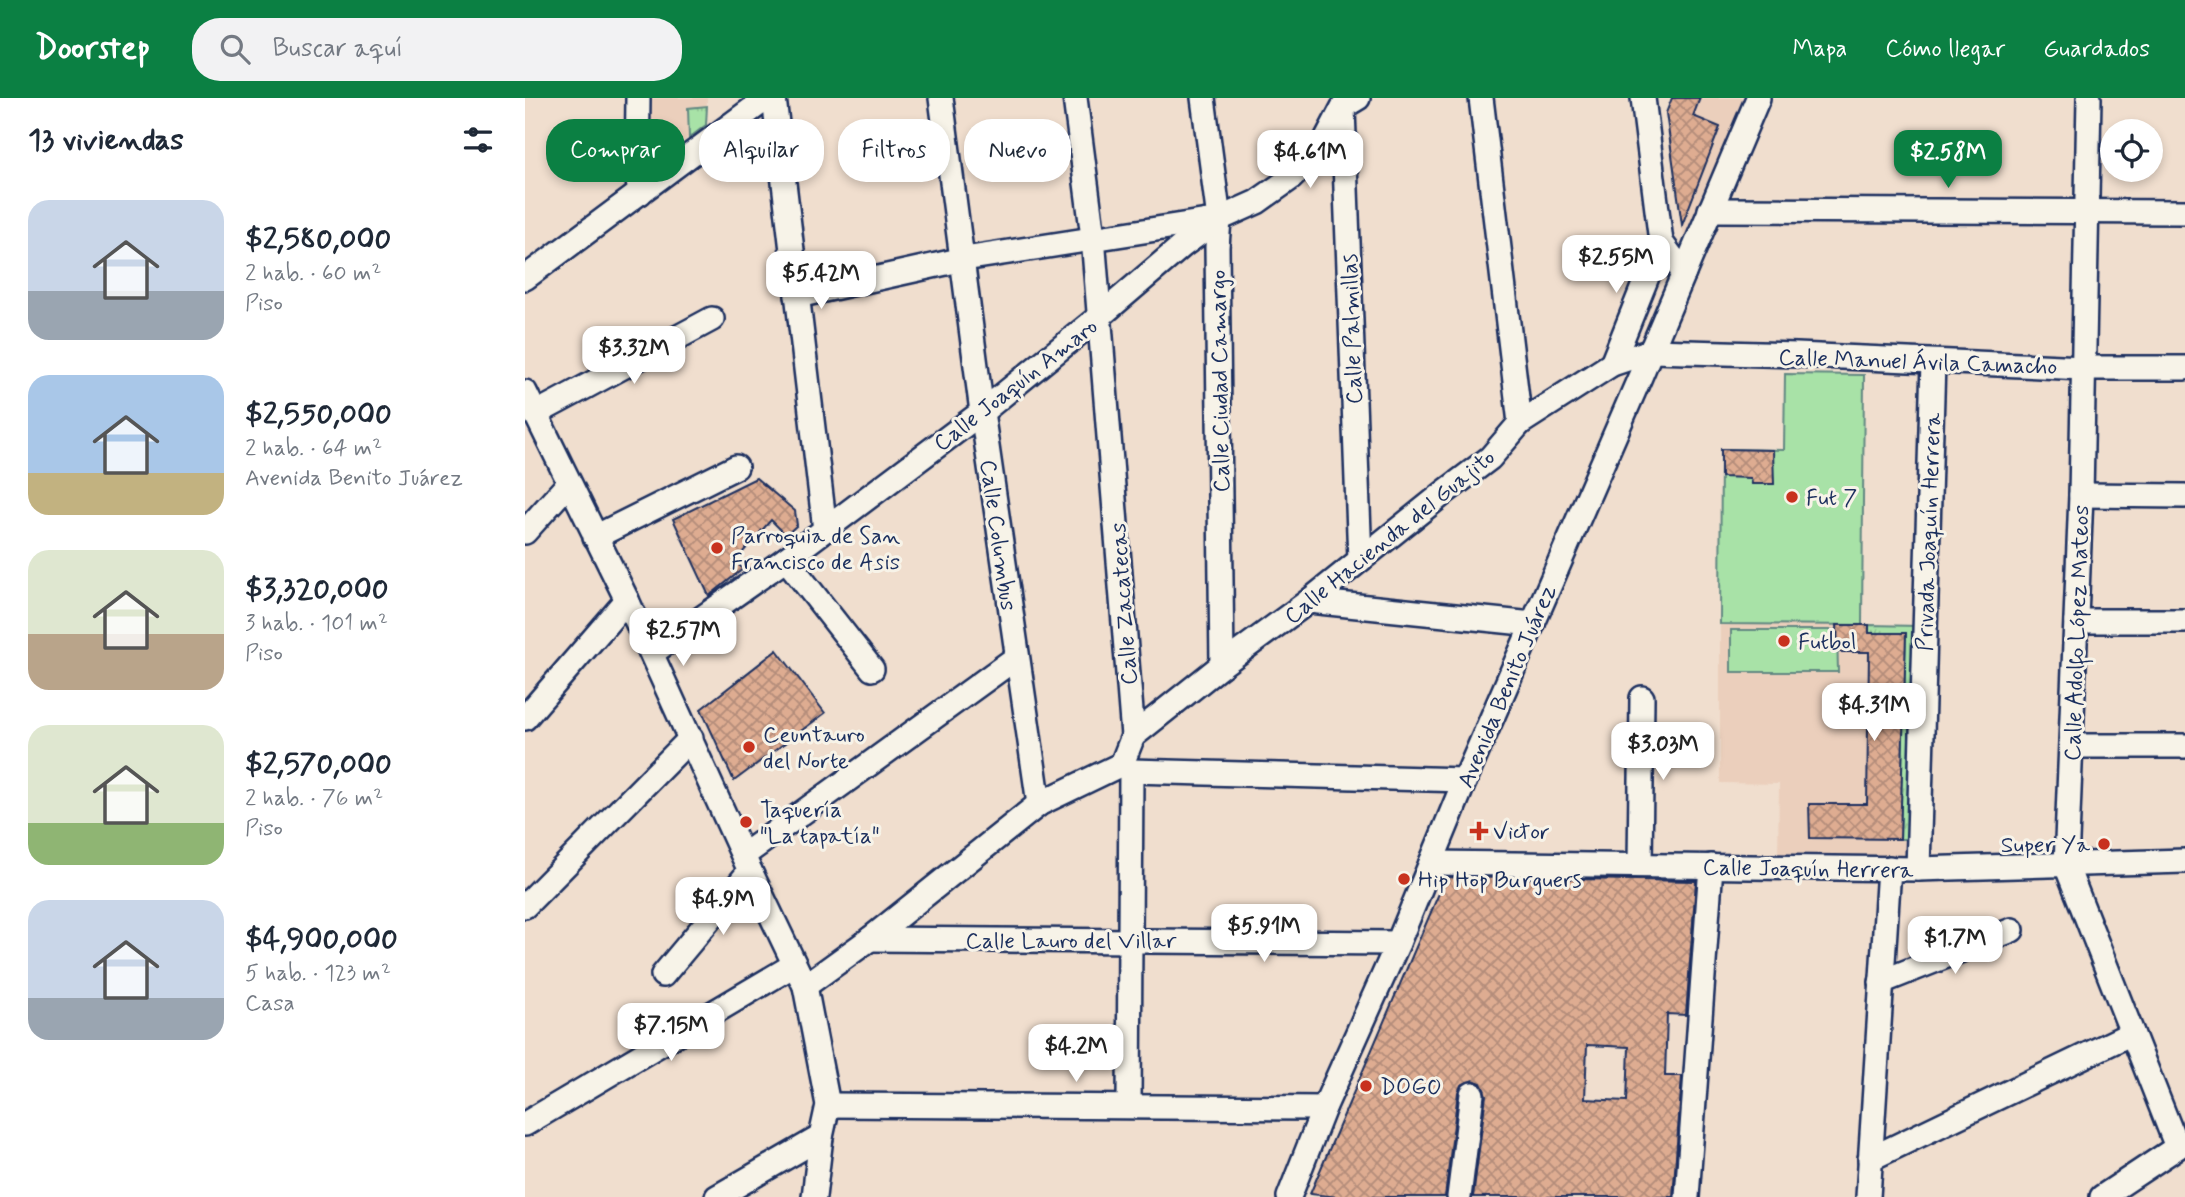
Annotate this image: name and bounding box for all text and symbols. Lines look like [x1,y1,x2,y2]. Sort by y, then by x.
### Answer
search box [192,18,682,81]
text: Doorstep [35,27,150,71]
icon: search [216,30,254,68]
text: Buscar aquí [272,32,403,66]
text: Mapa [1792,34,1847,65]
text: Cómo llegar [1885,34,2005,65]
text: Guardados [2043,34,2150,65]
chip: Comprar [546,119,685,182]
chip: Alquilar [699,119,824,182]
chip: Filtros [838,119,950,182]
chip: Nuevo [964,119,1071,182]
map controls [2100,119,2163,182]
button: locate [2100,119,2163,182]
text: 13 viviendas [28,121,184,160]
icon: filters [459,121,497,159]
pin: $4.61M [1253,130,1367,190]
pin: $2.58M [1891,130,2005,190]
text: $4.61M [1273,138,1347,168]
text: $2.58M [1910,138,1986,168]
text: $2,580,000 [245,220,391,259]
icon: home [84,228,168,312]
pin: $2.55M [1559,236,1673,295]
text: $2.55M [1578,243,1654,273]
pin: $5.42M [764,252,878,311]
street label: Calle Palmillas [1335,253,1371,405]
text: 2 hab. · 60 m² [245,259,381,289]
text: $5.42M [782,259,860,289]
street label: Calle Ciudad Camargo [1204,269,1238,493]
text: Piso [245,289,283,319]
street label: Calle Joaquín Amaro [928,312,1104,459]
pin: $3.32M [577,327,691,386]
text: $3.32M [598,334,670,364]
street label: Calle Manuel Ávila Camacho [1778,343,2058,383]
text: $2,550,000 [245,395,392,434]
icon: home [84,403,168,487]
street label: Privada Joaquín Herrera [1911,412,1949,652]
text: 2 hab. · 64 m² [245,434,382,464]
street label: Calle Hacienda del Guajito [1279,443,1502,632]
street label: Calle Columbus [972,458,1022,613]
text: Avenida Benito Juárez [245,464,463,494]
place label: Fut 7 [1806,484,1857,514]
marker: Fut 7 [1784,489,1800,505]
street label: Calle Adolfo López Mateos [2059,505,2098,762]
place label: Parroquia de San Francisco de Asis [731,522,900,578]
street label: Calle Zacatecas [1104,522,1146,686]
marker: Parroquia de San Francisco de Asis [709,540,725,556]
text: $3,320,000 [245,570,389,609]
icon: home [84,578,168,662]
street label: Avenida Benito Juárez [1451,581,1564,793]
pin: $2.57M [626,608,740,668]
text: 3 hab. · 101 m² [245,609,388,639]
text: $2.57M [645,616,721,646]
place label: Futbol [1798,628,1857,658]
marker: Futbol [1776,633,1792,649]
text: Piso [245,639,283,669]
pin: $4.31M [1817,684,1931,743]
text: $4.31M [1838,691,1910,721]
place label: Ceuntauro del Norte [763,721,865,777]
pin: $3.03M [1606,722,1720,782]
text: $3.03M [1627,730,1699,760]
marker: Ceuntauro del Norte [741,739,757,755]
text: $2,570,000 [245,745,392,784]
icon: home [84,753,168,837]
text: 2 hab. · 76 m² [245,784,383,814]
place label: Taquería "La tapatía" [760,796,880,852]
text: Piso [245,814,283,844]
marker: Taquería "La tapatía" [738,814,754,830]
place label: Victor [1493,818,1550,848]
marker: Victor [1471,823,1487,839]
place label: Super Ya [2001,831,2090,861]
marker: Super Ya [2096,836,2112,852]
street label: Calle Joaquín Herrera [1702,853,1914,887]
place label: Hip Hop Burguers [1418,866,1582,896]
marker: Hip Hop Burguers [1396,871,1412,887]
pin: $4.9M [674,878,772,937]
text: $4.9M [691,885,755,915]
pin: $5.91M [1207,904,1321,964]
text: $5.91M [1227,912,1301,942]
pin: $1.7M [1906,916,2004,976]
text: $4,900,000 [245,920,398,959]
text: $1.7M [1924,924,1986,954]
street label: Calle Lauro del Villar [966,927,1177,957]
icon: home [84,928,168,1012]
text: 5 hab. · 123 m² [245,959,391,989]
text: Casa [245,989,295,1019]
pin: $7.15M [614,1004,728,1063]
text: $7.15M [633,1011,709,1041]
pin: $4.2M [1027,1024,1125,1084]
text: $4.2M [1044,1032,1108,1062]
place label: DOGO [1380,1073,1442,1103]
marker: DOGO [1358,1078,1374,1094]

